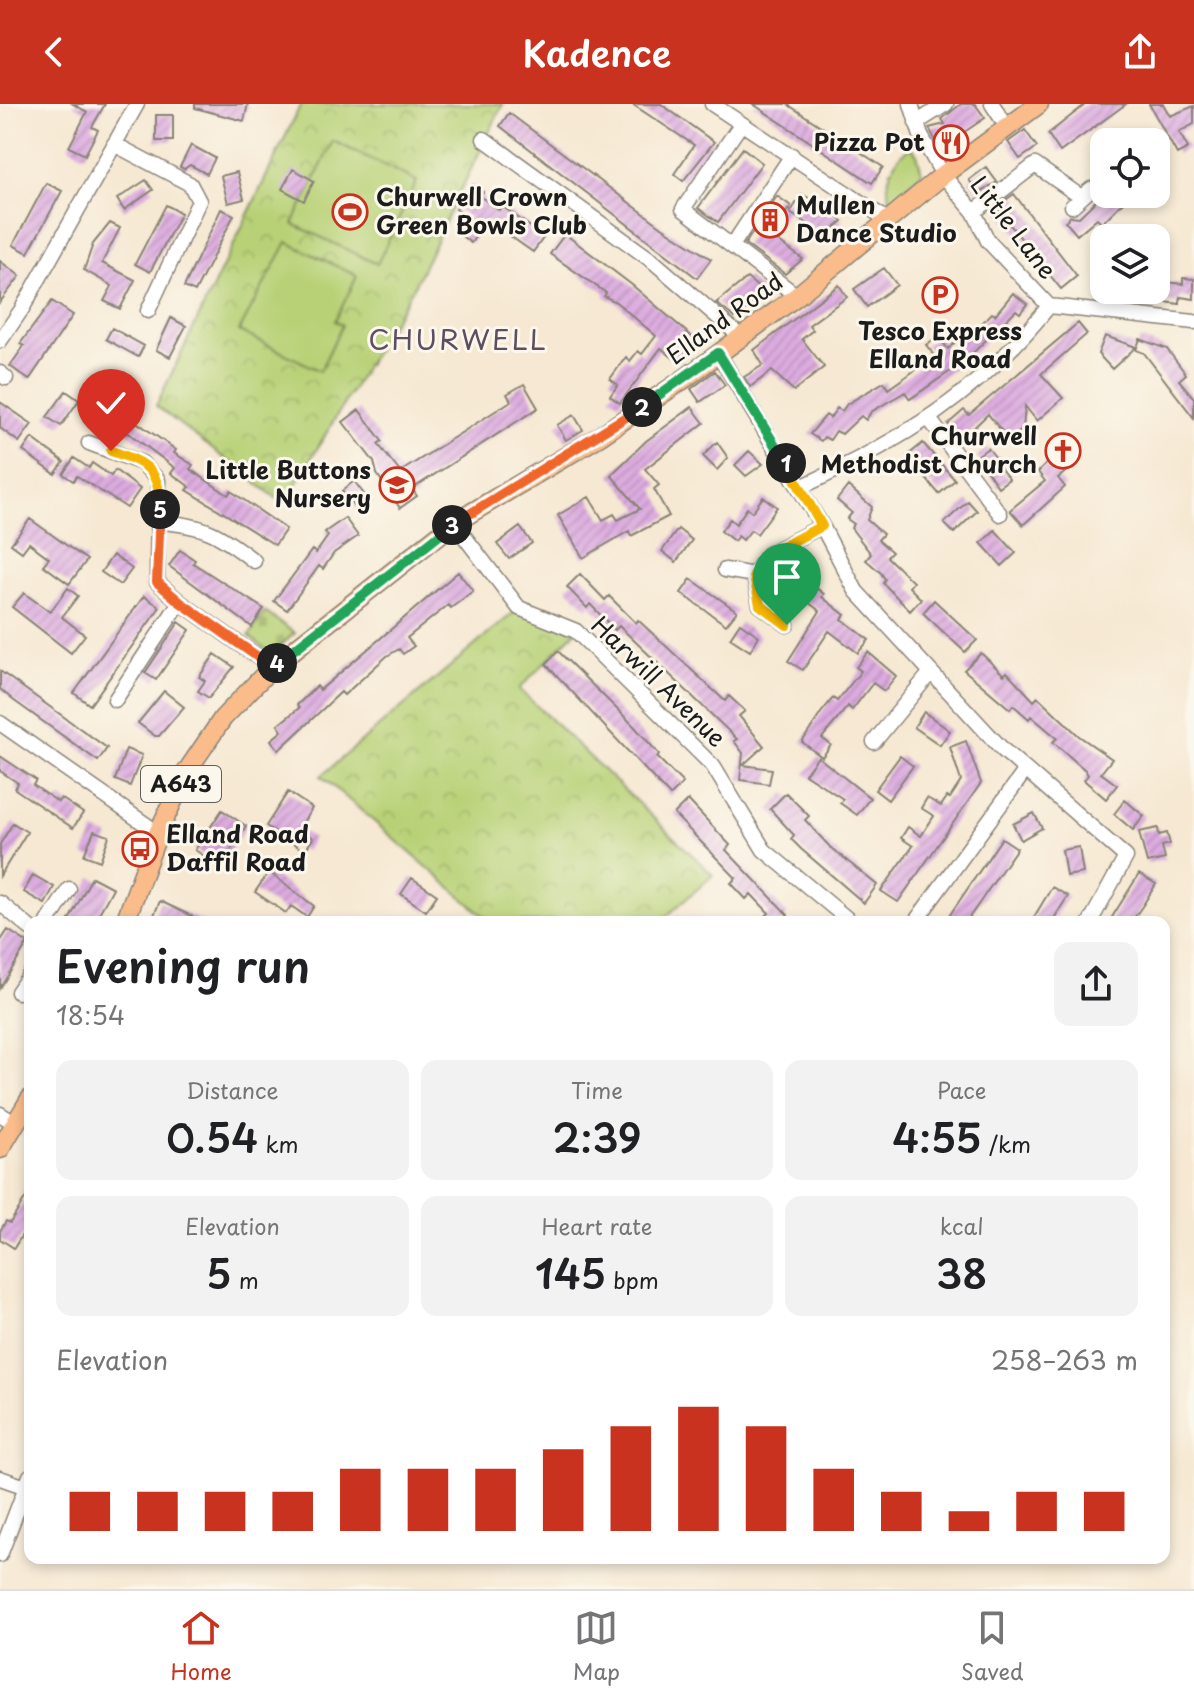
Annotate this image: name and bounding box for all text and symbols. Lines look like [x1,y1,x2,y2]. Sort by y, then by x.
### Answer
text: Kadence [523,25,671,79]
icon: back [32,30,76,74]
icon: share [1118,30,1162,74]
place label: Pizza Pot [813,123,925,159]
restaurant icon: Pizza Pot [932,124,970,162]
map controls [1090,128,1170,304]
button: locate [1090,128,1170,208]
street label: Little Lane [963,168,1066,286]
place label: Churwell Crown Green Bowls Club [376,178,587,242]
place label: Mullen Dance Studio [796,186,957,250]
sports icon: Churwell Crown Green Bowls Club [331,193,369,231]
building icon: Mullen Dance Studio [751,201,789,239]
button: layers [1090,224,1170,304]
street label: Elland Road [658,263,790,372]
parking icon: Tesco Express Elland Road [921,276,959,314]
place label: Tesco Express Elland Road [858,312,1022,376]
district label: CHURWELL [368,317,548,360]
pin [77,369,145,451]
icon: check [89,381,133,425]
pin: 2 [622,387,662,427]
text: 2 [634,390,650,423]
place label: Churwell Methodist Church [821,417,1037,481]
church icon: Churwell Methodist Church [1044,432,1082,470]
pin: 1 [766,443,806,483]
text: 1 [781,446,791,479]
place label: Little Buttons Nursery [206,451,371,515]
school or university icon: Little Buttons Nursery [378,466,416,504]
pin: 5 [140,489,180,529]
text: 5 [153,492,167,525]
pin: 3 [432,505,472,545]
text: 3 [445,508,459,541]
pin [753,543,821,625]
icon: arrive [765,555,809,599]
street label: Harwill Avenue [584,607,735,754]
pin: 4 [257,643,297,683]
text: 4 [270,646,284,679]
road number: A643 [141,766,221,802]
place label: Elland Road Daffil Road [166,815,309,879]
bus stop icon: Elland Road Daffil Road [121,830,159,868]
text: Evening run [56,932,310,998]
button: share [1054,942,1138,1026]
text: 18:54 [56,995,125,1034]
text: Distance [186,1073,278,1106]
text: Time [571,1073,623,1106]
text: Pace [937,1073,986,1106]
text: 0.54 [166,1106,258,1167]
text: 2:39 [552,1106,642,1167]
text: 4:55 [892,1106,982,1167]
text: km [258,1127,299,1160]
text: /km [982,1127,1031,1160]
text: Elevation [185,1209,280,1242]
text: Heart rate [541,1209,653,1242]
text: kcal [940,1209,984,1242]
text: 5 [206,1242,232,1303]
text: 145 [535,1242,606,1303]
text: 38 [936,1242,987,1303]
text: m [232,1263,259,1296]
text: bpm [606,1263,659,1296]
text: Elevation [56,1340,168,1379]
text: 258–263 m [991,1340,1138,1379]
tab: Home [171,1606,232,1687]
tab: Map [573,1606,620,1687]
tab: Saved [961,1606,1023,1687]

